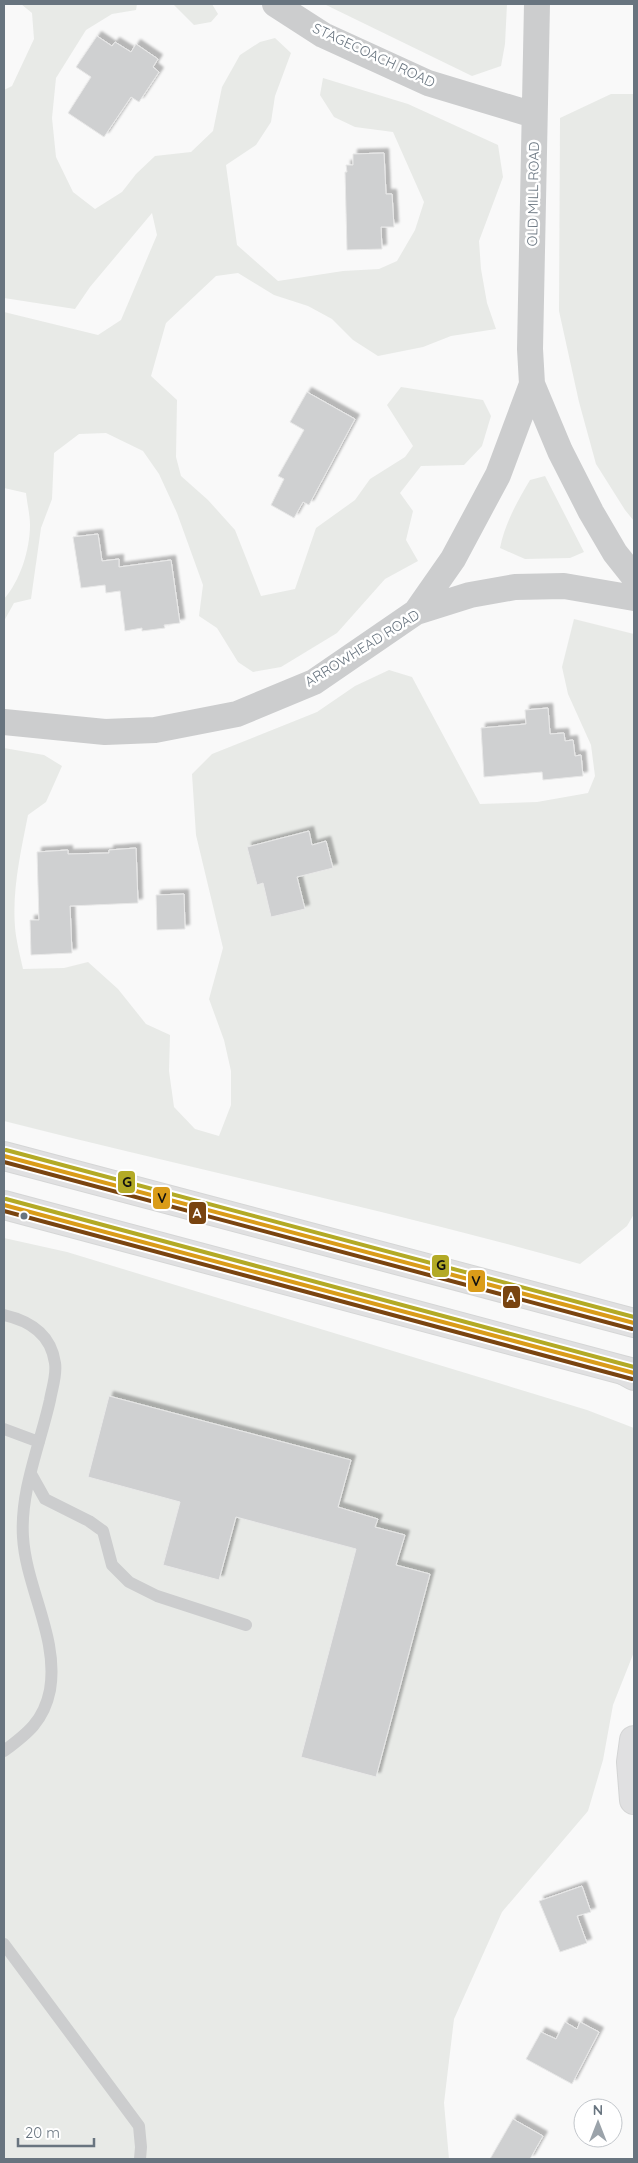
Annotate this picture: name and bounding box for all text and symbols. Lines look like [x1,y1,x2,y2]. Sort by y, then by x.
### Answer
street label: STAGECOACH ROAD [310,19,438,91]
street label: OLD MILL ROAD [523,141,543,247]
street label: ARROWHEAD ROAD [301,605,423,691]
line badge: G [117,1170,136,1194]
text: G [122,1173,132,1191]
line badge: V [152,1186,171,1210]
text: V [157,1189,167,1207]
line badge: A [188,1201,207,1225]
text: A [193,1204,202,1222]
unlabelled marker [19,1211,29,1221]
line badge: G [431,1254,450,1278]
text: G [436,1256,446,1274]
line badge: V [467,1269,486,1293]
text: V [471,1272,481,1290]
line badge: A [502,1285,521,1309]
text: A [507,1288,516,1306]
north arrow [573,2098,623,2148]
text: N [593,2101,603,2119]
scale bar [18,2116,94,2148]
text: 20 m [25,2123,60,2142]

